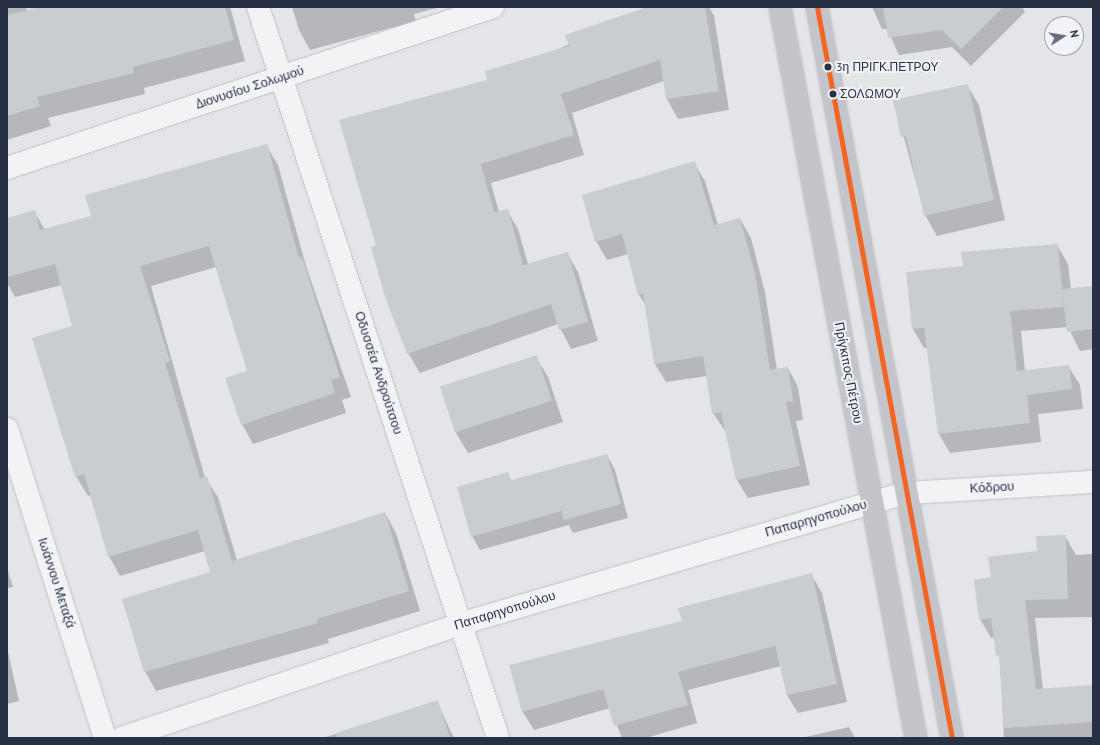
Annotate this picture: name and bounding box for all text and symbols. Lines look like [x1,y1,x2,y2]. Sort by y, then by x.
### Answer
north arrow [1044,16,1084,56]
text: N [1067,29,1082,39]
place label: 3η ΠΡΙΓΚ.ΠΕΤΡΟΥ [836,60,939,74]
marker: 3η ΠΡΙΓΚ.ΠΕΤΡΟΥ [823,62,833,72]
street label: Διονυσίου Σολωμού [194,63,306,113]
place label: ΣΟΛΩΜΟΥ [840,87,901,101]
marker: ΣΟΛΩΜΟΥ [828,89,838,99]
street label: Οδυσσέα Ανδρούτσου [351,309,405,437]
street label: Πρίγκιπος Πέτρου [830,321,866,425]
street label: Κόδρου [969,479,1015,497]
street label: Παπαρηγοπούλου [763,497,869,541]
street label: Ιωάννου Μεταξά [34,536,78,630]
street label: Παπαρηγοπούλου [453,588,557,634]

